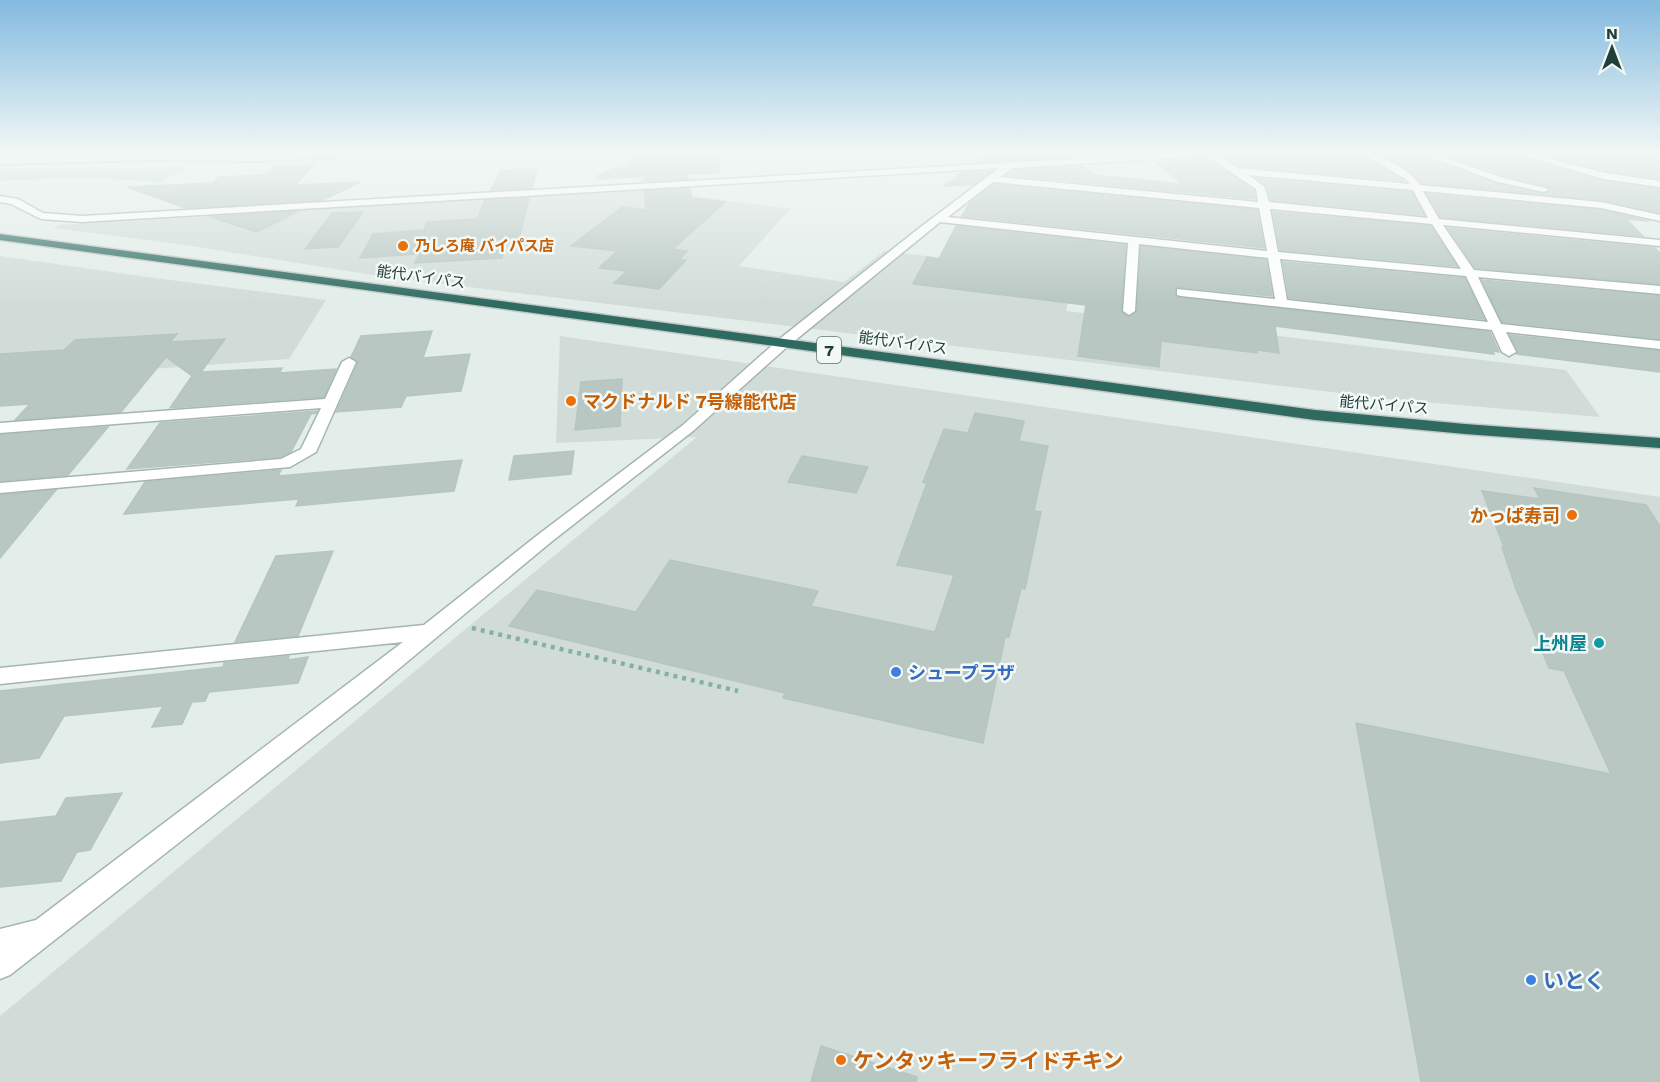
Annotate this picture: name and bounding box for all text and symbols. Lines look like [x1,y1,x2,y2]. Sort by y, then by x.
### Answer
north arrow [1582,18,1642,78]
text: N [1606,24,1618,43]
place label: 乃しろ庵 バイパス店 [415,237,554,255]
marker: 乃しろ庵 バイパス店 [396,239,410,253]
street label: 能代バイパス [375,262,467,292]
street label: 能代バイパス [857,328,949,358]
road number: 7 [817,337,841,363]
place label: マクドナルド 7号線能代店 [583,391,797,412]
street label: 能代バイパス [1339,392,1429,418]
marker: マクドナルド 7号線能代店 [564,394,578,408]
place label: かっぱ寿司 [1470,505,1560,526]
marker: かっぱ寿司 [1565,508,1579,522]
place label: 上州屋 [1533,633,1587,654]
marker: 上州屋 [1592,636,1606,650]
place label: シュープラザ [908,662,1015,683]
marker: シュープラザ [889,665,903,679]
place label: いとく [1543,968,1605,993]
marker: いとく [1524,973,1538,987]
place label: ケンタッキーフライドチキン [853,1048,1123,1073]
marker: ケンタッキーフライドチキン [834,1053,848,1067]

